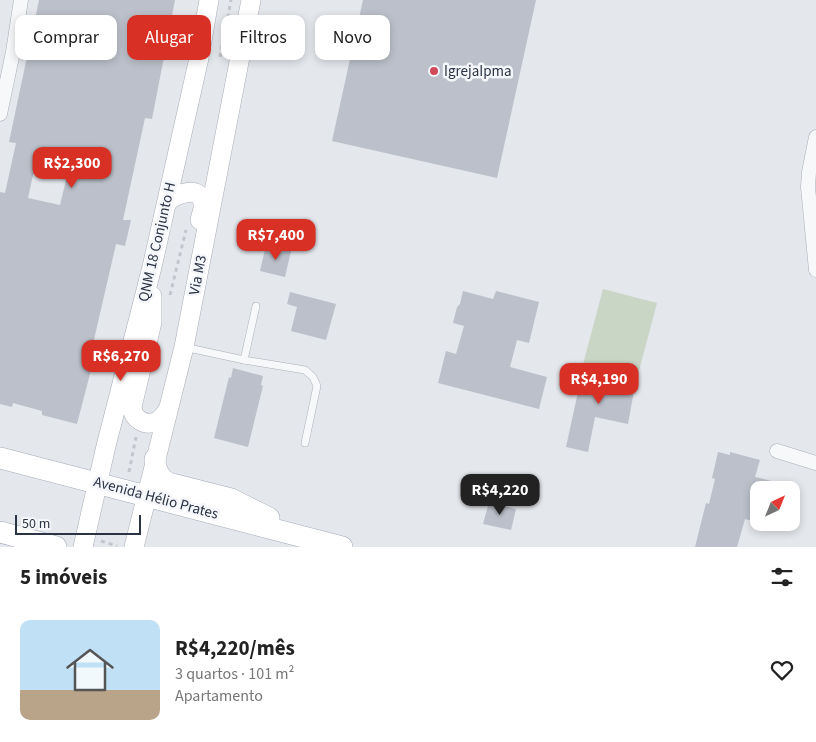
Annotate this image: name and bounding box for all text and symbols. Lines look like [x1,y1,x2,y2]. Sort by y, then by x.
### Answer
chip: Comprar [15,15,117,60]
chip: Alugar [127,15,211,60]
chip: Filtros [221,15,305,60]
chip: Novo [315,15,390,60]
place label: IgrejaIpma [444,61,512,82]
marker: IgrejaIpma [428,65,440,77]
pin: R$2,300 [26,146,118,189]
text: R$2,300 [44,152,100,174]
street label: QNM 18 Conjunto H [133,180,181,304]
pin: R$7,400 [230,218,322,261]
text: R$7,400 [248,224,304,246]
street label: Via M3 [184,253,212,297]
pin: R$6,270 [75,340,167,382]
text: R$6,270 [93,345,149,367]
pin: R$4,190 [553,362,645,405]
text: R$4,190 [571,368,627,390]
street label: Avenida Hélio Prates [91,471,221,525]
pin: R$4,220 [454,474,546,516]
text: R$4,220 [472,479,528,501]
north arrow [750,481,800,531]
map controls [750,481,800,531]
scale bar [15,512,141,535]
text: 50 m [22,514,50,534]
text: 5 imóveis [20,562,107,592]
icon: filters [768,563,796,591]
text: R$4,220/mês [175,633,295,663]
icon: home [60,640,120,700]
icon: heart [768,656,796,684]
text: 3 quartos · 101 m² [175,663,294,685]
text: Apartamento [175,685,263,707]

